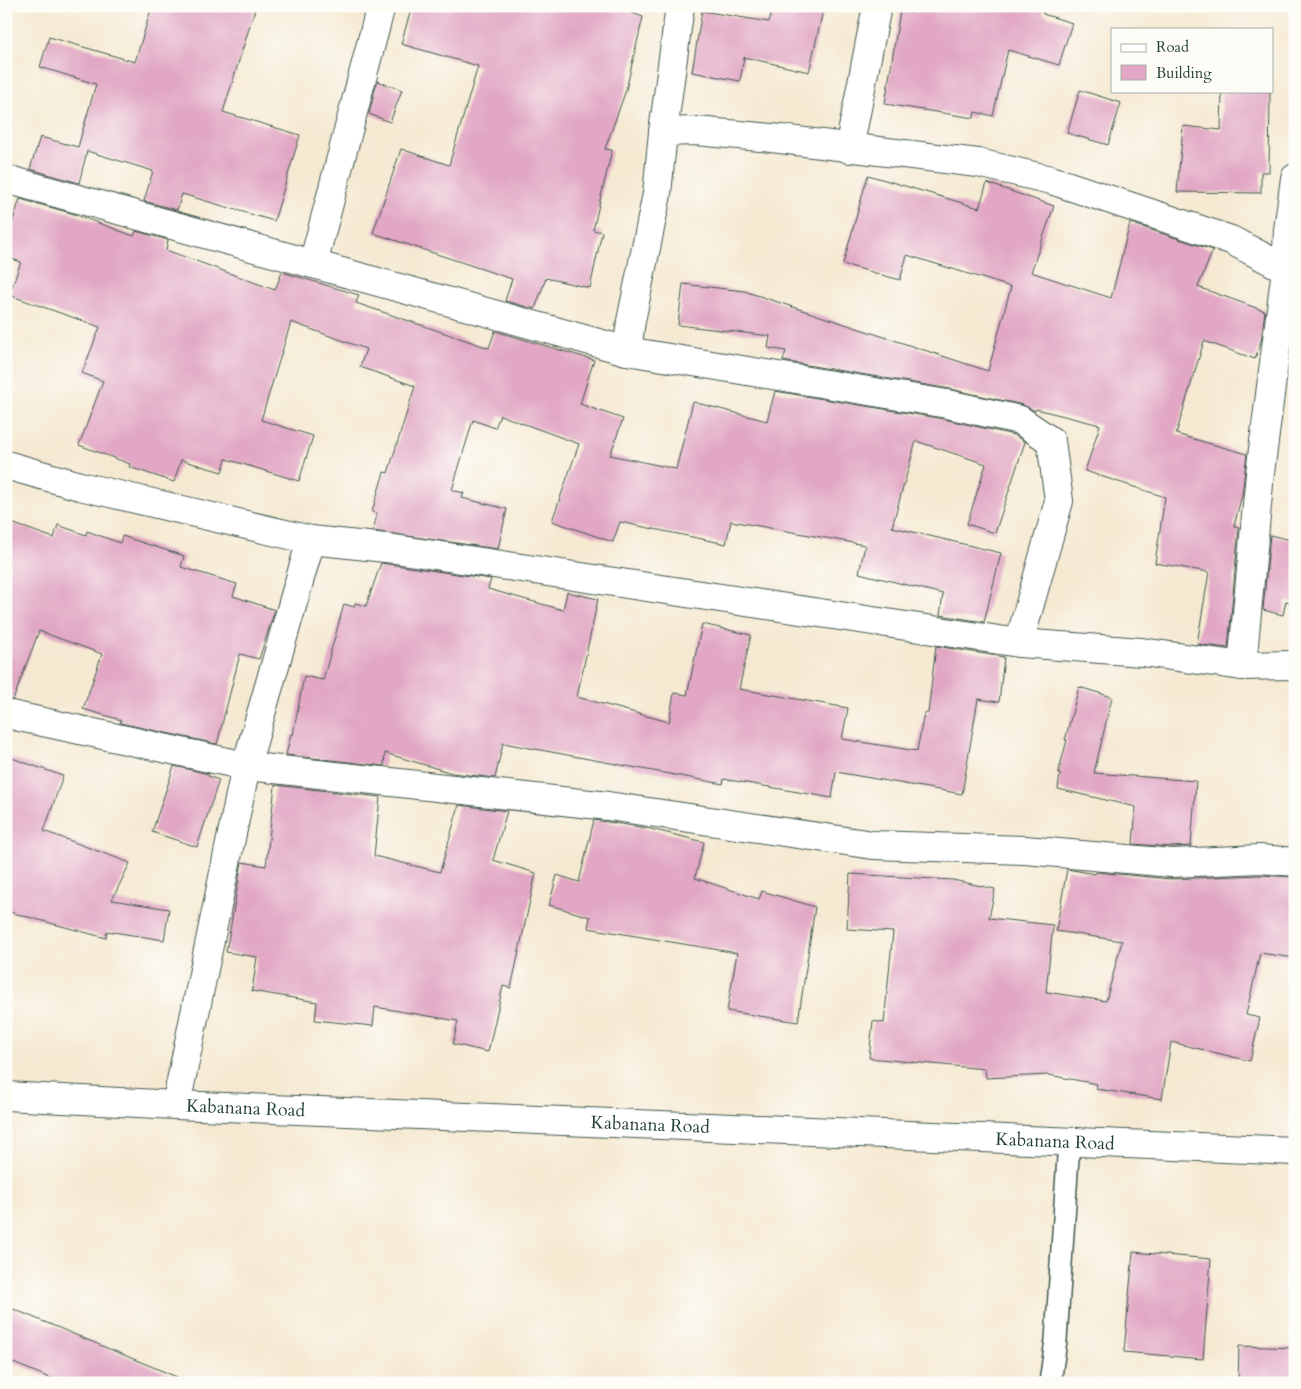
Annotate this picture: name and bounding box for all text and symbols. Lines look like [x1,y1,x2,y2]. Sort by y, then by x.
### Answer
legend [1111,28,1274,92]
text: Road [1156,37,1189,57]
text: Building [1156,63,1212,83]
street label: Kabanana Road [186,1093,306,1123]
street label: Kabanana Road [590,1110,711,1140]
street label: Kabanana Road [995,1127,1115,1157]

